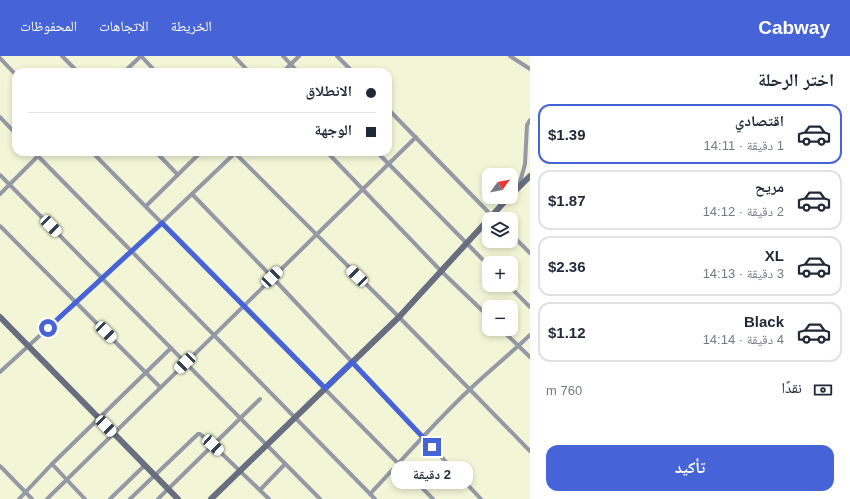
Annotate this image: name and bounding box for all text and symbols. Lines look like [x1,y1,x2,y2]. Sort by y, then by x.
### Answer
text: Cabway [758,17,830,38]
text: المحفوظات [20,18,77,34]
text: الاتجاهات [99,18,149,34]
text: الخريطة [171,18,212,34]
text: اختر الرحلة [758,70,834,90]
text: الانطلاق [306,82,352,99]
text: اقتصادي [735,112,784,129]
icon: car [796,116,832,152]
text: الوجهة [314,121,352,138]
text: $1.39 [548,126,586,143]
text: 1 دقيقة · 14:11 [704,138,784,153]
north arrow [482,168,518,204]
map controls [482,168,518,336]
text: مريح [755,178,784,195]
icon: car [796,182,832,218]
text: $1.87 [548,192,586,209]
text: 2 دقيقة · 14:12 [703,204,784,219]
button: layers [482,212,518,248]
car [38,213,64,239]
text: XL [765,247,784,264]
icon: car [796,248,832,284]
button: + [482,256,518,292]
text: $2.36 [548,258,586,275]
car [344,263,370,289]
car [259,264,285,290]
text: 3 دقيقة · 14:13 [703,266,784,281]
button: − [482,300,518,336]
text: Black [744,313,784,330]
icon: car [796,314,832,350]
route start [39,319,57,337]
car [93,319,119,345]
text: $1.12 [548,324,586,341]
text: 4 دقيقة · 14:14 [703,332,784,347]
car [172,350,198,376]
text: نقدًا [781,379,802,396]
icon: cash [812,379,834,401]
text: 760 m [546,383,582,398]
car [93,413,119,439]
car [200,432,226,458]
route end [423,438,441,456]
button: تأكيد [546,445,834,491]
callout: 2 دقيقة [391,461,473,489]
text: 2 دقيقة [413,467,451,482]

